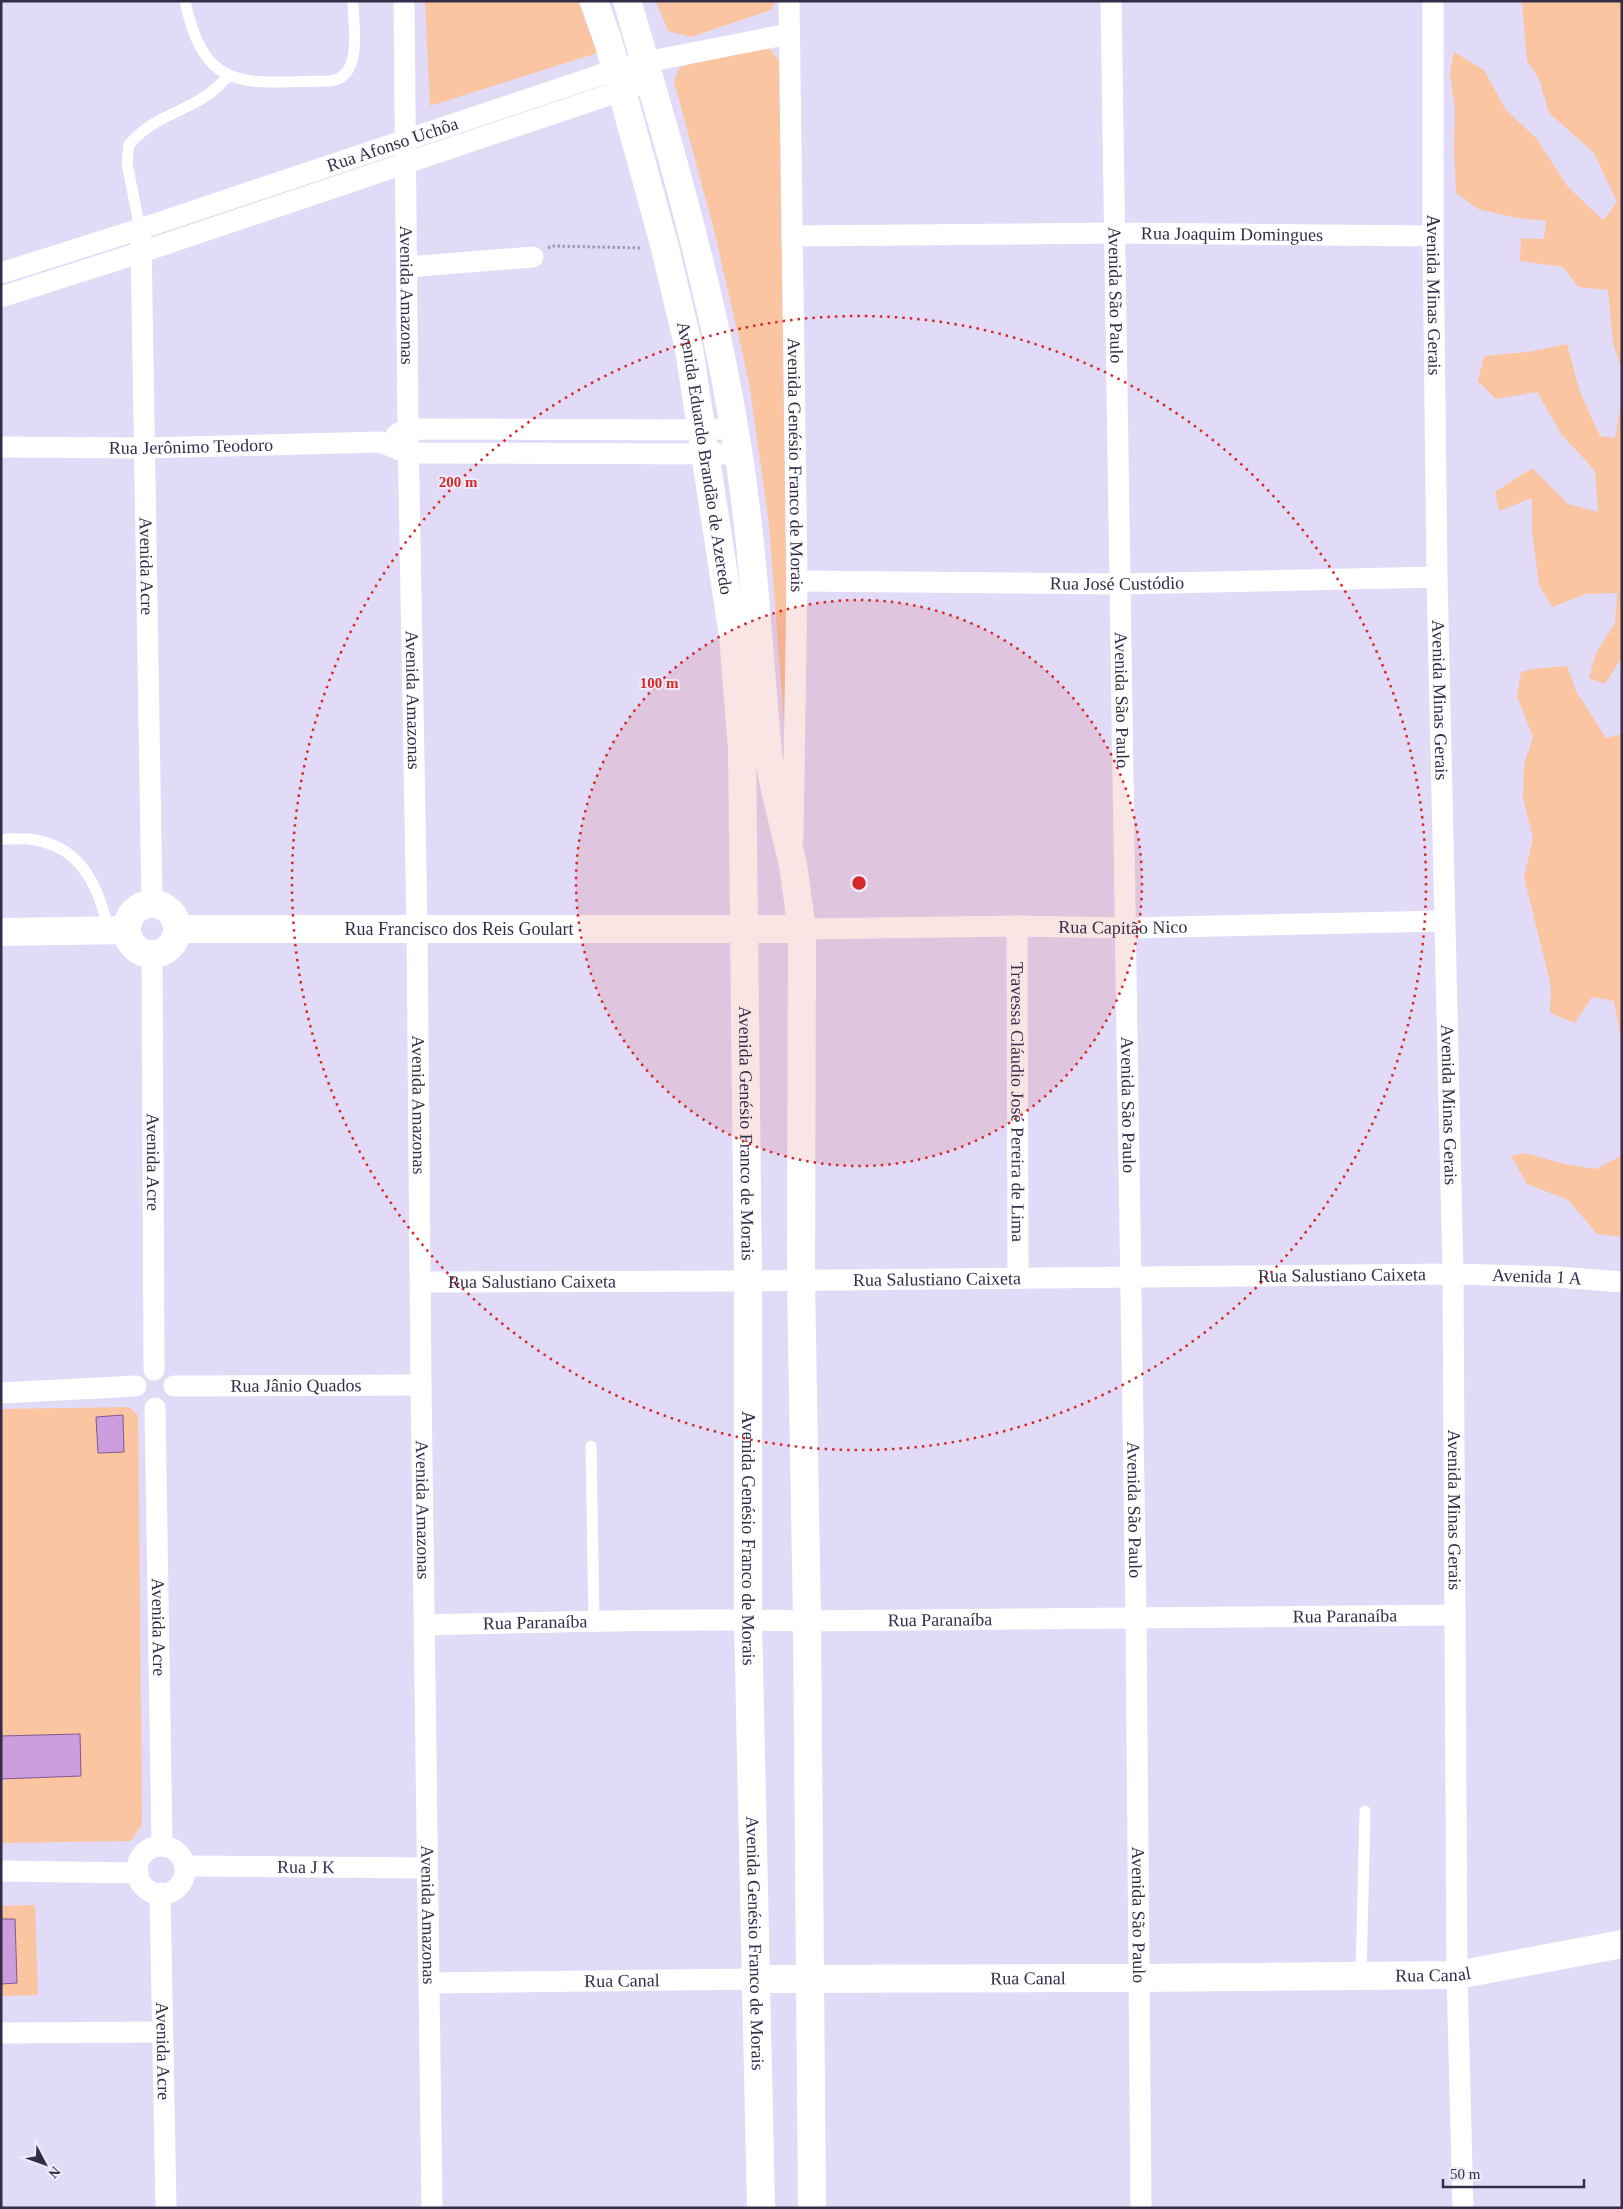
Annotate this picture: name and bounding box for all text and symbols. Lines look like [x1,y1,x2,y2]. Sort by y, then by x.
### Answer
street label: Rua Afonso Uchôa [324,113,461,176]
street label: Avenida Minas Gerais [1423,215,1445,375]
street label: Rua Joaquim Domingues [1141,223,1323,245]
street label: Avenida Amazonas [396,225,417,365]
street label: Avenida São Paulo [1104,226,1127,363]
street label: Avenida Eduardo Brandão de Azeredo [673,319,737,596]
street label: Avenida Genésio Franco de Morais [784,337,807,592]
street label: Rua Jerônimo Teodoro [109,435,273,458]
text: 200 m [439,474,478,490]
street label: Avenida Acre [136,517,157,615]
street label: Rua José Custódio [1050,573,1184,594]
street label: Avenida Minas Gerais [1428,619,1452,781]
street label: Avenida Amazonas [402,630,424,770]
street label: Avenida São Paulo [1111,631,1133,768]
text: 100 m [640,675,679,691]
centre of rings [850,874,868,892]
street label: Rua Capitão Nico [1058,917,1188,938]
street label: Rua Francisco dos Reis Goulart [344,919,574,939]
street label: Travessa Cláudio José Pereira de Lima [1007,962,1028,1242]
street label: Avenida Genésio Franco de Morais [735,1006,758,1261]
street label: Avenida Minas Gerais [1437,1024,1461,1185]
street label: Avenida Amazonas [408,1035,429,1175]
street label: Avenida São Paulo [1117,1036,1139,1173]
street label: Avenida Acre [143,1113,163,1211]
street label: Rua Salustiano Caixeta [1258,1264,1426,1286]
street label: Avenida 1 A [1492,1265,1582,1289]
street label: Rua Salustiano Caixeta [853,1268,1021,1290]
street label: Rua Salustiano Caixeta [448,1271,616,1292]
street label: Rua Jânio Quados [230,1375,362,1396]
street label: Avenida Genésio Franco de Morais [738,1411,759,1666]
street label: Avenida Minas Gerais [1444,1429,1465,1590]
street label: Avenida Amazonas [412,1440,434,1580]
street label: Avenida São Paulo [1123,1441,1145,1578]
street label: Avenida Acre [148,1578,169,1676]
street label: Rua Paranaíba [1293,1606,1397,1627]
street label: Rua Paranaíba [888,1609,992,1630]
street label: Rua Paranaíba [483,1611,587,1634]
street label: Avenida Genésio Franco de Morais [742,1816,768,2071]
street label: Avenida Amazonas [417,1845,439,1985]
street label: Avenida São Paulo [1128,1846,1149,1983]
street label: Rua J K [277,1857,335,1877]
street label: Rua Canal [1395,1963,1472,1986]
street label: Rua Canal [990,1968,1066,1988]
street label: Rua Canal [584,1970,660,1991]
street label: Avenida Acre [152,2002,174,2100]
north arrow [20,2139,70,2189]
scale bar [1443,2156,1584,2188]
text: N [45,2163,63,2181]
text: 50 m [1450,2166,1481,2182]

